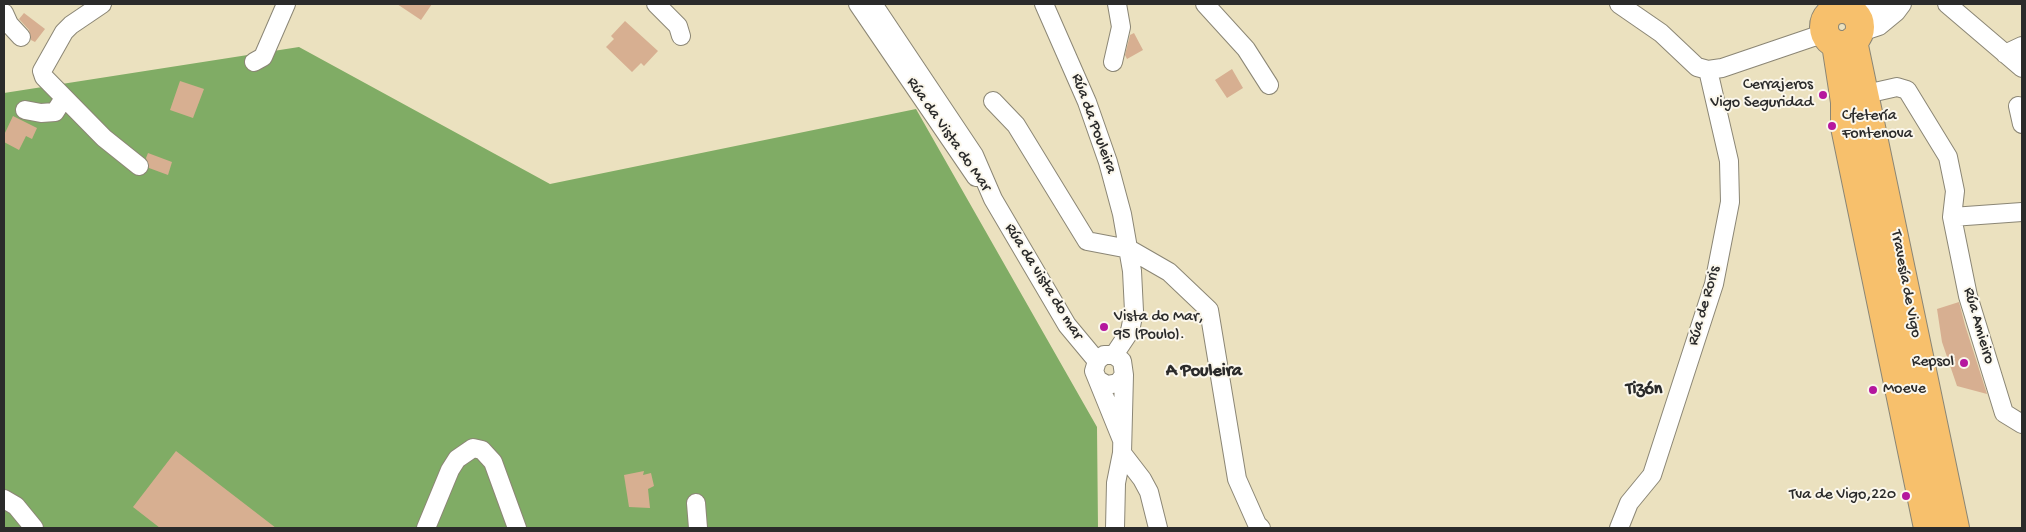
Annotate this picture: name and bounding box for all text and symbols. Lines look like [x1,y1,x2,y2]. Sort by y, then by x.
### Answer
street label: Rúa da Pouleira [1066,71,1120,177]
street label: Rúa da Vista do Mar [901,74,995,196]
place label: Cerrajeros Vigo Seguridad [1710,76,1813,114]
marker: Cerrajeros Vigo Seguridad [1817,89,1829,101]
place label: Cfetería Fontenova [1842,107,1913,145]
marker: Cfetería Fontenova [1826,120,1838,132]
street label: Rúa da vista do mar [999,220,1087,344]
street label: Travesía de Vigo [1885,229,1925,339]
street label: Rúa de Roris [1685,264,1725,348]
street label: Rúa Amieiro [1958,286,1998,366]
place label: Vista do Mar, 95 (Poulo). [1114,308,1204,346]
marker: Vista do Mar, 95 (Poulo). [1098,321,1110,333]
place label: Repsol [1912,353,1954,373]
marker: Repsol [1958,357,1970,369]
district label: A Pouleira [1166,361,1242,383]
district label: Tizón [1626,379,1662,401]
place label: Moeve [1883,380,1926,400]
marker: Moeve [1867,384,1879,396]
place label: Tva de Vigo,220 [1789,486,1896,506]
marker: Tva de Vigo,220 [1900,490,1912,502]

